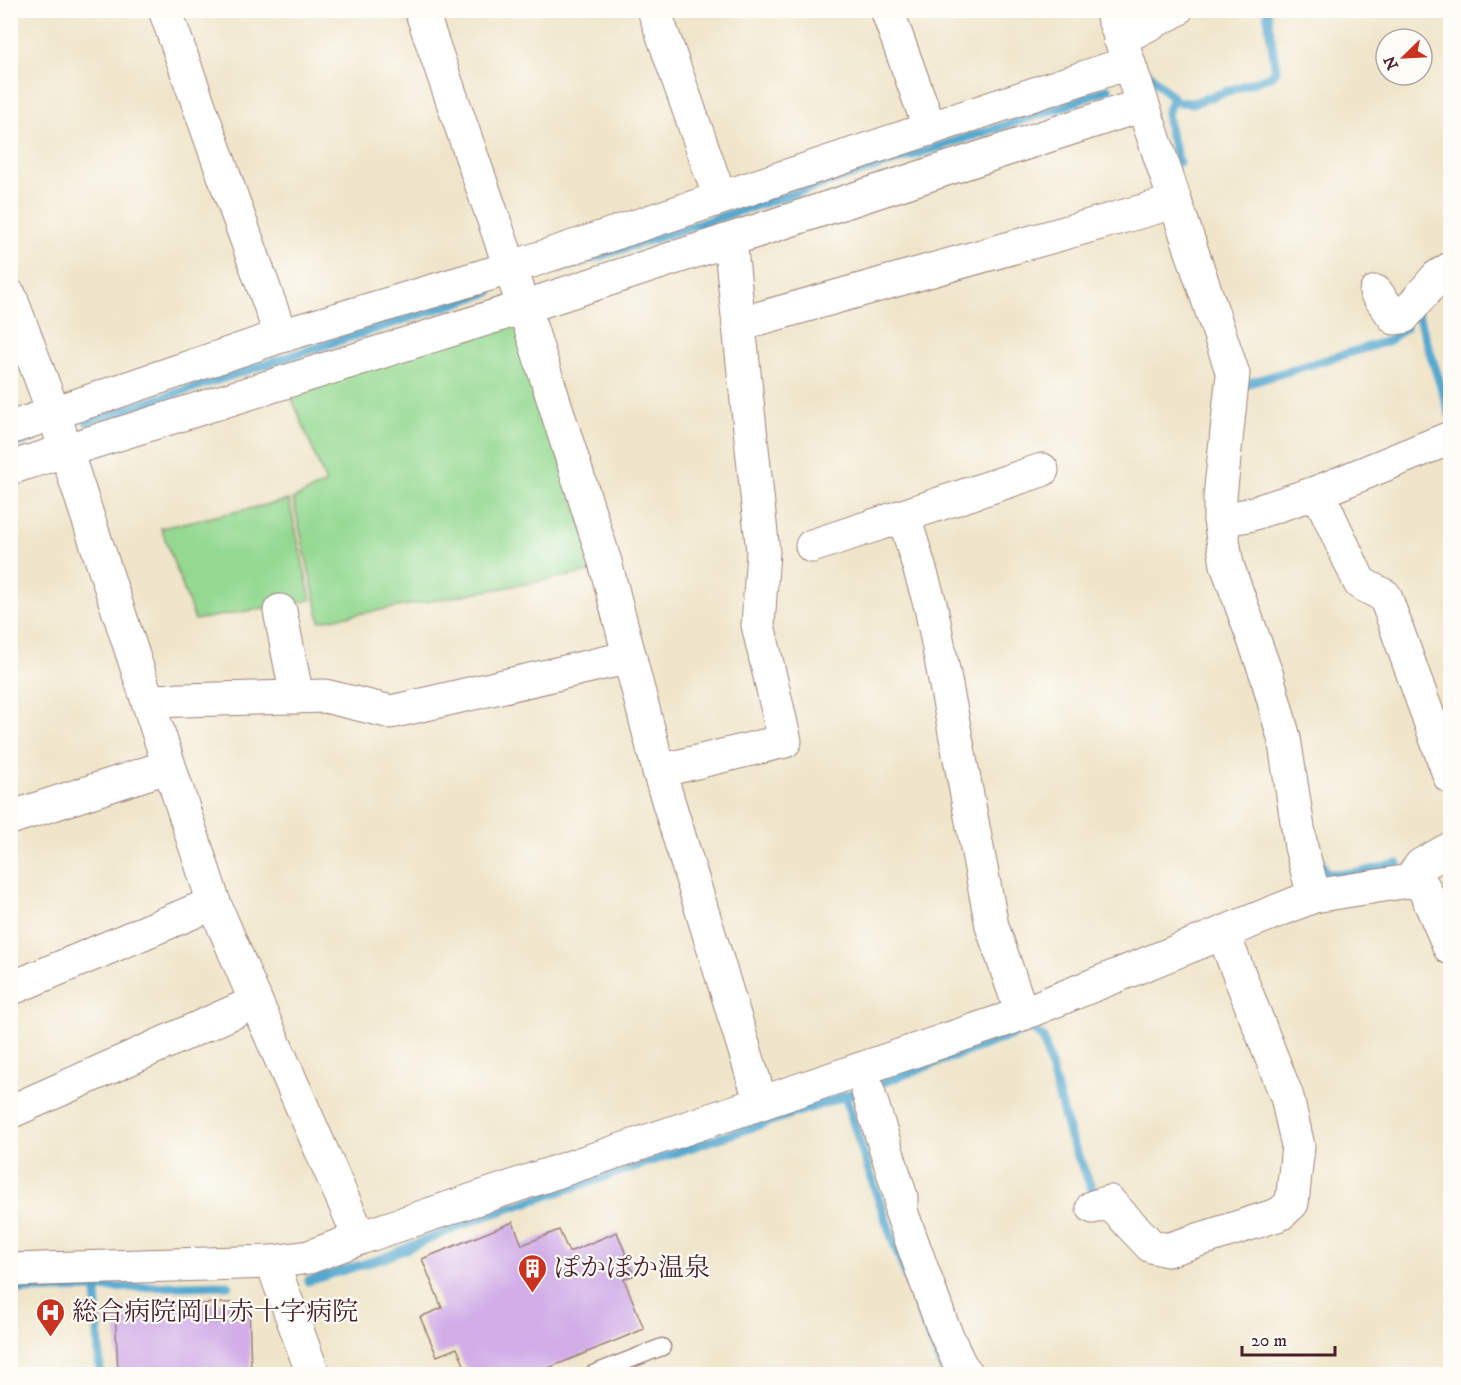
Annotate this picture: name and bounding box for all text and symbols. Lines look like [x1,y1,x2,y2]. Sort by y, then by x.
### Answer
north arrow [1374,27,1434,87]
text: N [1379,53,1403,73]
building icon: ぽかぽか温泉 [517,1252,549,1294]
place label: ぽかぽか温泉 [554,1252,710,1285]
hospital icon: 総合病院岡山赤十字病院 [35,1296,67,1338]
place label: 総合病院岡山赤十字病院 [72,1296,358,1329]
scale bar [1242,1319,1335,1357]
text: 20 m [1251,1330,1287,1352]

